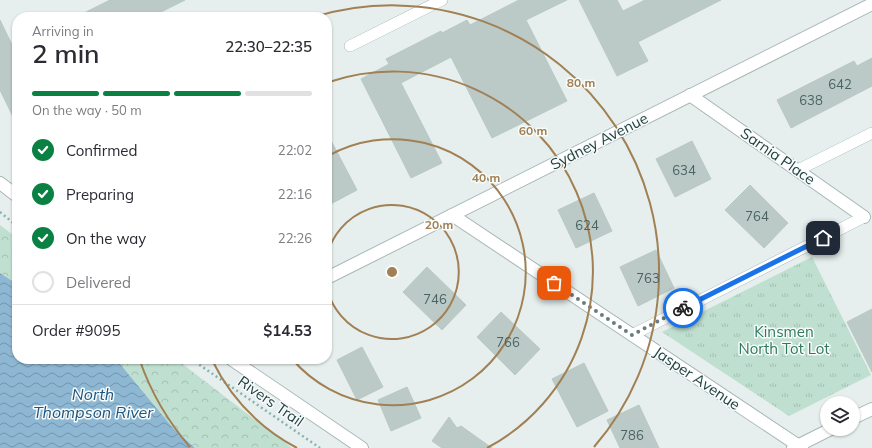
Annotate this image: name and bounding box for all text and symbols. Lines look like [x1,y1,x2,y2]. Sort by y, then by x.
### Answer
text: Arriving in [32,23,94,39]
text: 2 min [32,37,100,70]
text: 22:30–22:35 [225,37,312,56]
text: 80 m [567,75,595,90]
house number: 642 [828,76,852,92]
house number: 638 [799,92,823,108]
text: On the way · 50 m [32,102,142,118]
street label: Sydney Avenue [547,108,651,174]
text: 60 m [519,123,547,138]
street label: Sarnia Place [737,123,819,189]
icon: check [32,139,54,161]
text: Confirmed [66,141,137,160]
text: 22:02 [278,142,312,158]
house number: 634 [672,162,696,178]
text: 40 m [472,170,500,185]
icon: check [32,183,54,205]
text: Preparing [66,185,134,204]
text: 22:16 [278,186,312,202]
house number: 764 [745,208,769,224]
text: 20 m [425,217,453,232]
house number: 624 [575,217,599,233]
pin [806,221,840,255]
icon: check [32,227,54,249]
icon: home [812,227,834,249]
text: On the way [66,229,146,248]
text: 22:26 [278,230,312,246]
centre of rings [385,265,399,279]
pin [537,266,571,300]
house number: 763 [636,270,660,286]
icon: bag [543,272,565,294]
text: Delivered [66,273,131,292]
courier [663,288,703,328]
house number: 746 [423,291,447,307]
icon: bike [672,297,694,319]
text: Order #9095 [32,321,120,340]
text: $14.53 [263,321,312,340]
park label: Kinsmen North Tot Lot [739,322,829,358]
house number: 766 [496,334,520,350]
street label: Jasper Avenue [650,342,744,414]
street label: Rivers Trail [234,371,308,431]
water label: North Thompson River [33,384,154,422]
map controls [820,396,860,436]
button: layers [820,396,860,436]
house number: 786 [620,427,644,443]

